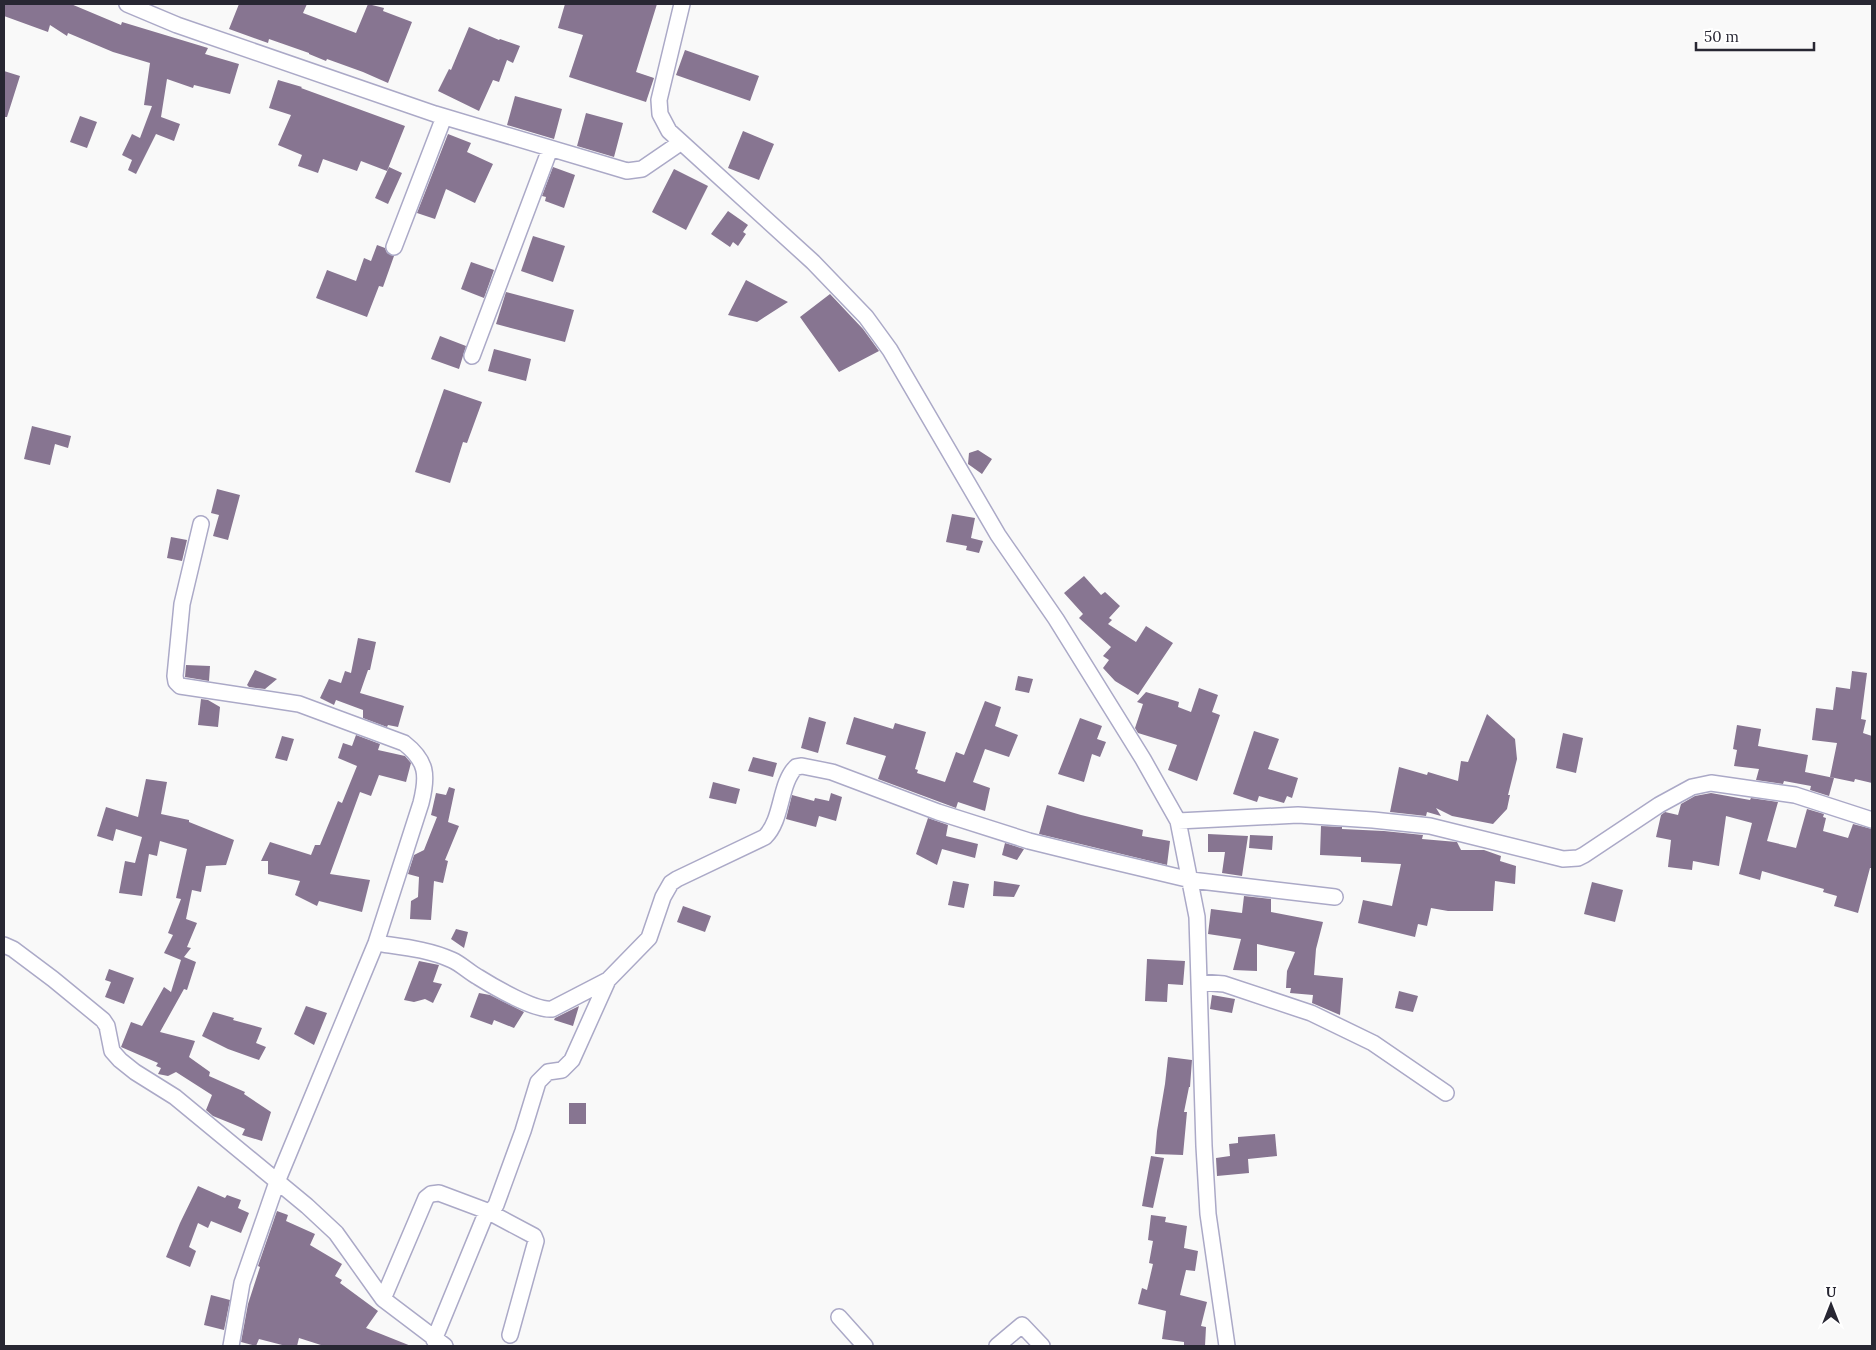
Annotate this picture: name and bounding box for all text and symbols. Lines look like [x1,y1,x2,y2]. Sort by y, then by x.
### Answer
scale bar [1696,20,1814,52]
text: 50 m [1704,27,1739,46]
north arrow [1806,1280,1856,1330]
text: U [1826,1283,1837,1301]

